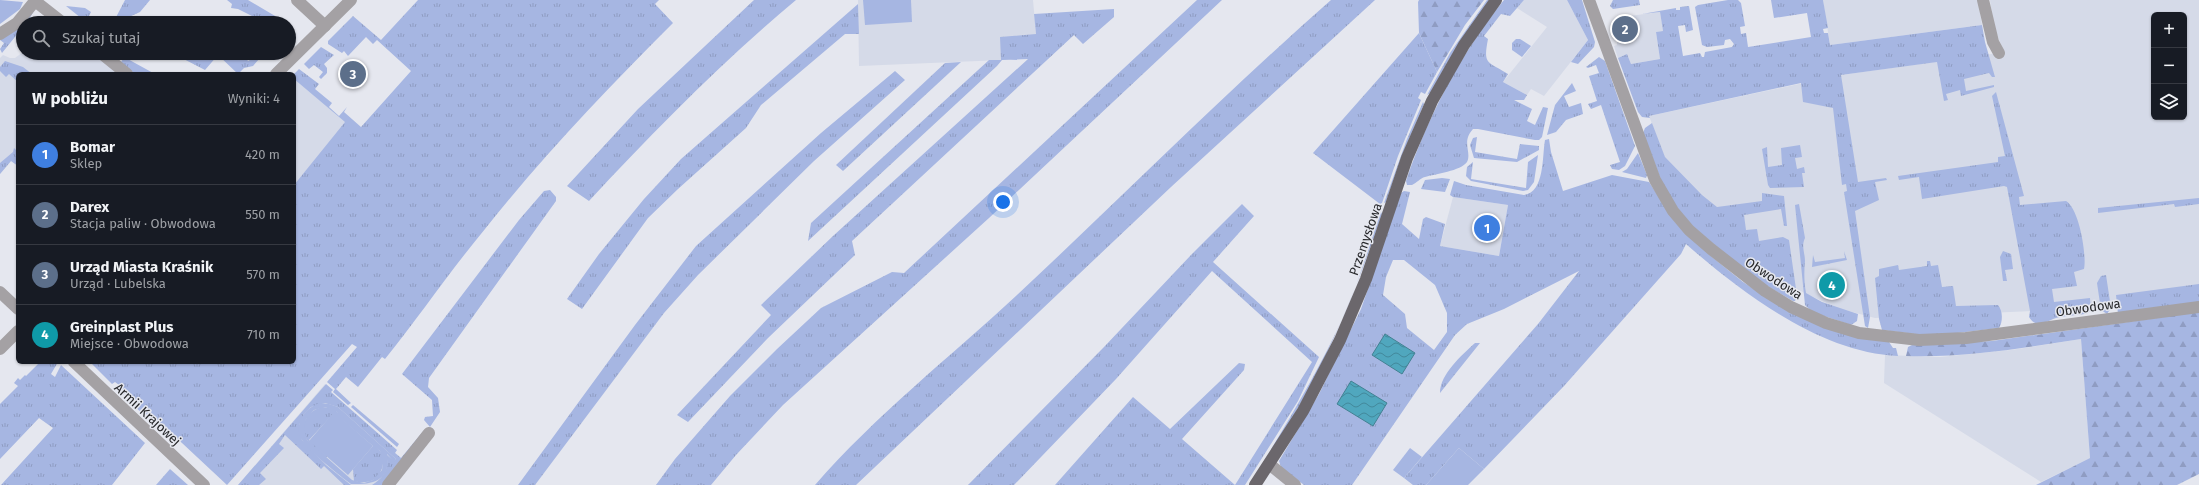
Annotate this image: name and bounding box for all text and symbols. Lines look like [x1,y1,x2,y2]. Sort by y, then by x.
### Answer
map controls [2151,12,2187,120]
button: + [2151,12,2187,48]
pin: 2 [1612,14,1638,44]
search box [16,16,296,60]
icon: search [30,27,52,49]
text: Szukaj tutaj [62,29,140,47]
button: − [2151,48,2187,84]
pin: 3 [340,59,366,89]
button: layers [2151,84,2187,120]
text: W pobliżu [32,88,108,109]
text: Wyniki: 4 [228,91,280,106]
text: Bomar [70,138,115,156]
text: 1 [42,147,48,162]
text: 420 m [245,147,280,162]
text: Sklep [70,156,102,171]
your location [993,192,1013,212]
text: Darex [70,198,109,216]
street label: Przemysłowa [1346,201,1385,277]
text: 2 [42,207,48,222]
text: 550 m [245,207,280,222]
pin: 1 [1474,213,1500,243]
text: Stacja paliw · Obwodowa [70,216,216,231]
street label: Obwodowa [1742,254,1805,302]
text: Urząd Miasta Kraśnik [70,258,213,276]
text: 3 [42,267,48,282]
text: 570 m [246,267,280,282]
pin: 4 [1819,270,1845,300]
text: Urząd · Lubelska [70,276,166,291]
street label: Obwodowa [2055,296,2121,319]
text: Greinplast Plus [70,318,174,336]
text: 4 [41,327,49,342]
text: 710 m [247,327,280,342]
text: Miejsce · Obwodowa [70,336,189,351]
street label: Armii Krajowej [112,380,184,449]

